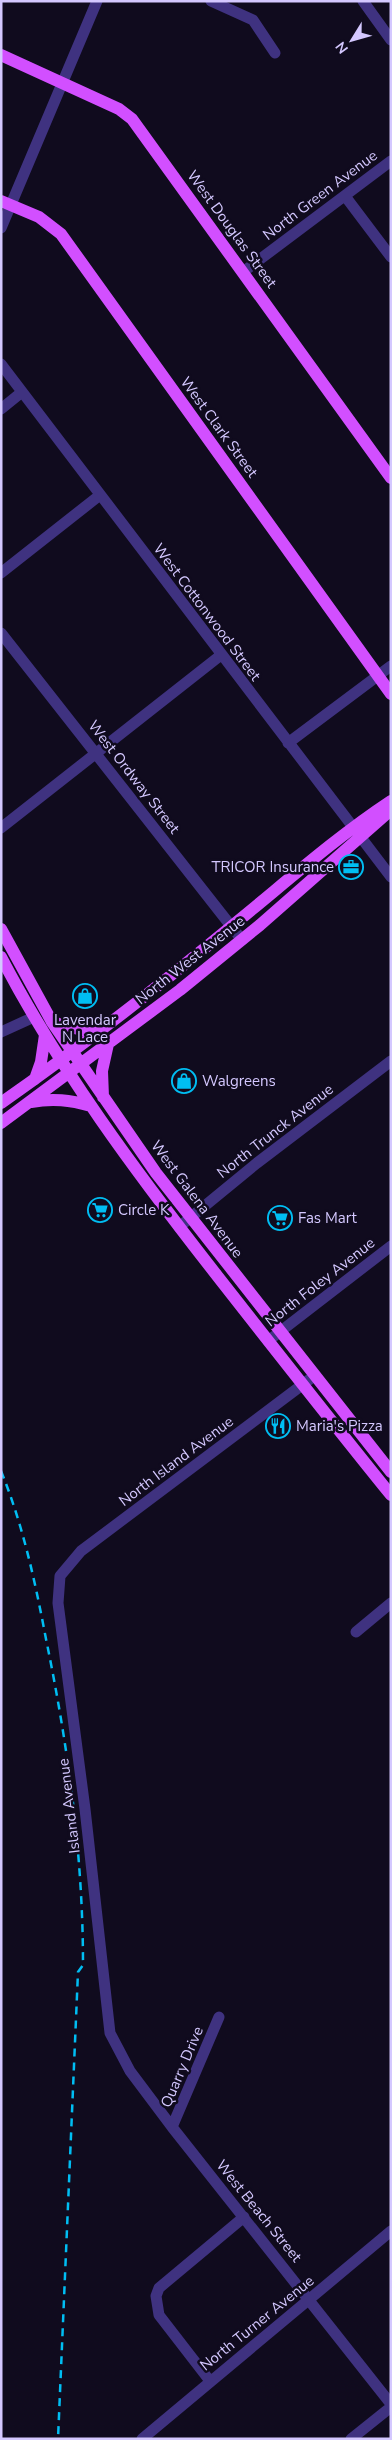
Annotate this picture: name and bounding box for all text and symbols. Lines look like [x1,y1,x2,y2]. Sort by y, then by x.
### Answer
north arrow [327,15,377,65]
text: N [331,38,353,57]
street label: North Green Avenue [259,145,381,245]
street label: West Douglas Street [182,166,282,292]
street label: West Clark Street [176,373,263,482]
street label: West Cottonwood Street [149,539,266,685]
street label: West Ordway Street [84,716,185,838]
office icon: TRICOR Insurance [338,854,364,880]
place label: TRICOR Insurance [211,857,334,877]
street label: North West Avenue [131,911,249,1009]
shop icon: Lavendar N Lace [72,983,98,1009]
place label: Lavendar N Lace [54,1010,117,1047]
shop icon: Walgreens [171,1068,197,1094]
place label: Walgreens [202,1071,276,1091]
street label: North Trunck Avenue [213,1079,337,1183]
street label: West Galena Avenue [146,1136,248,1262]
supermarket icon: Circle K [87,1197,113,1223]
place label: Circle K [118,1200,170,1220]
supermarket icon: Fas Mart [267,1205,293,1231]
place label: Fas Mart [298,1208,357,1228]
street label: North Foley Avenue [261,1233,379,1331]
street label: North Island Avenue [115,1411,237,1511]
restaurant icon: Maria's Pizza [265,1413,291,1439]
place label: Maria's Pizza [296,1416,383,1436]
street label: Island Avenue [53,1757,85,1855]
street label: Quarry Drive [156,2023,208,2111]
street label: West Beach Street [212,2156,307,2267]
street label: North Turner Avenue [196,2271,318,2375]

